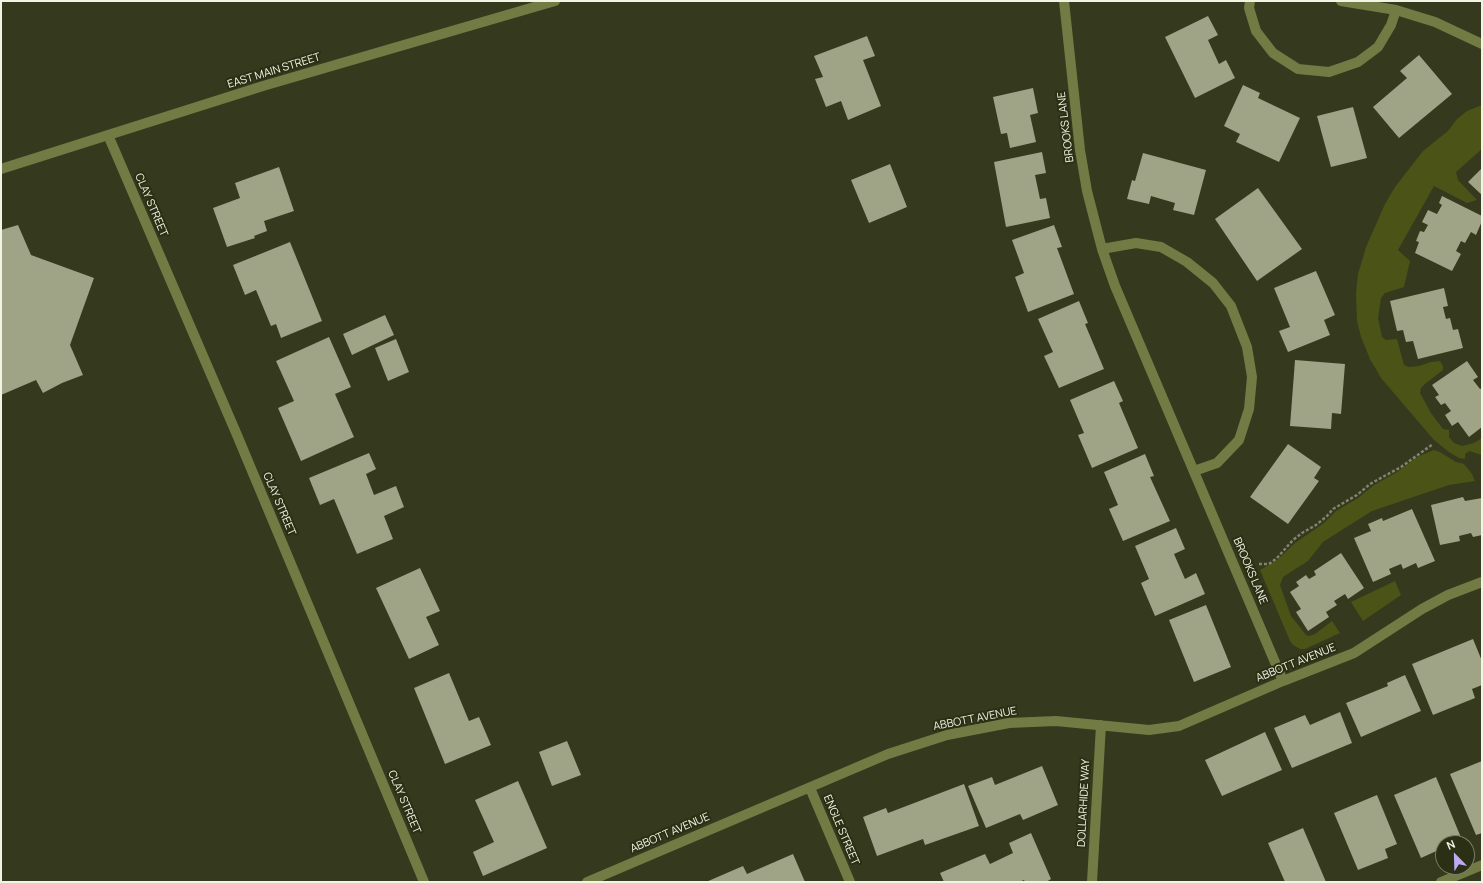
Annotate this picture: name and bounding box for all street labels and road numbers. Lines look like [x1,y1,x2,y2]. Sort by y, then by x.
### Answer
street label: EAST MAIN STREET [226,51,322,91]
street label: BROOKS LANE [1055,91,1077,163]
street label: CLAY STREET [132,171,170,239]
street label: CLAY STREET [260,470,298,538]
street label: BROOKS LANE [1230,536,1270,606]
street label: ABBOTT AVENUE [1254,641,1338,685]
street label: ABBOTT AVENUE [932,704,1018,734]
street label: DOLLARHIDE WAY [1075,759,1093,847]
street label: CLAY STREET [385,768,423,836]
street label: ENGLE STREET [820,793,862,867]
street label: ABBOTT AVENUE [628,810,712,856]

